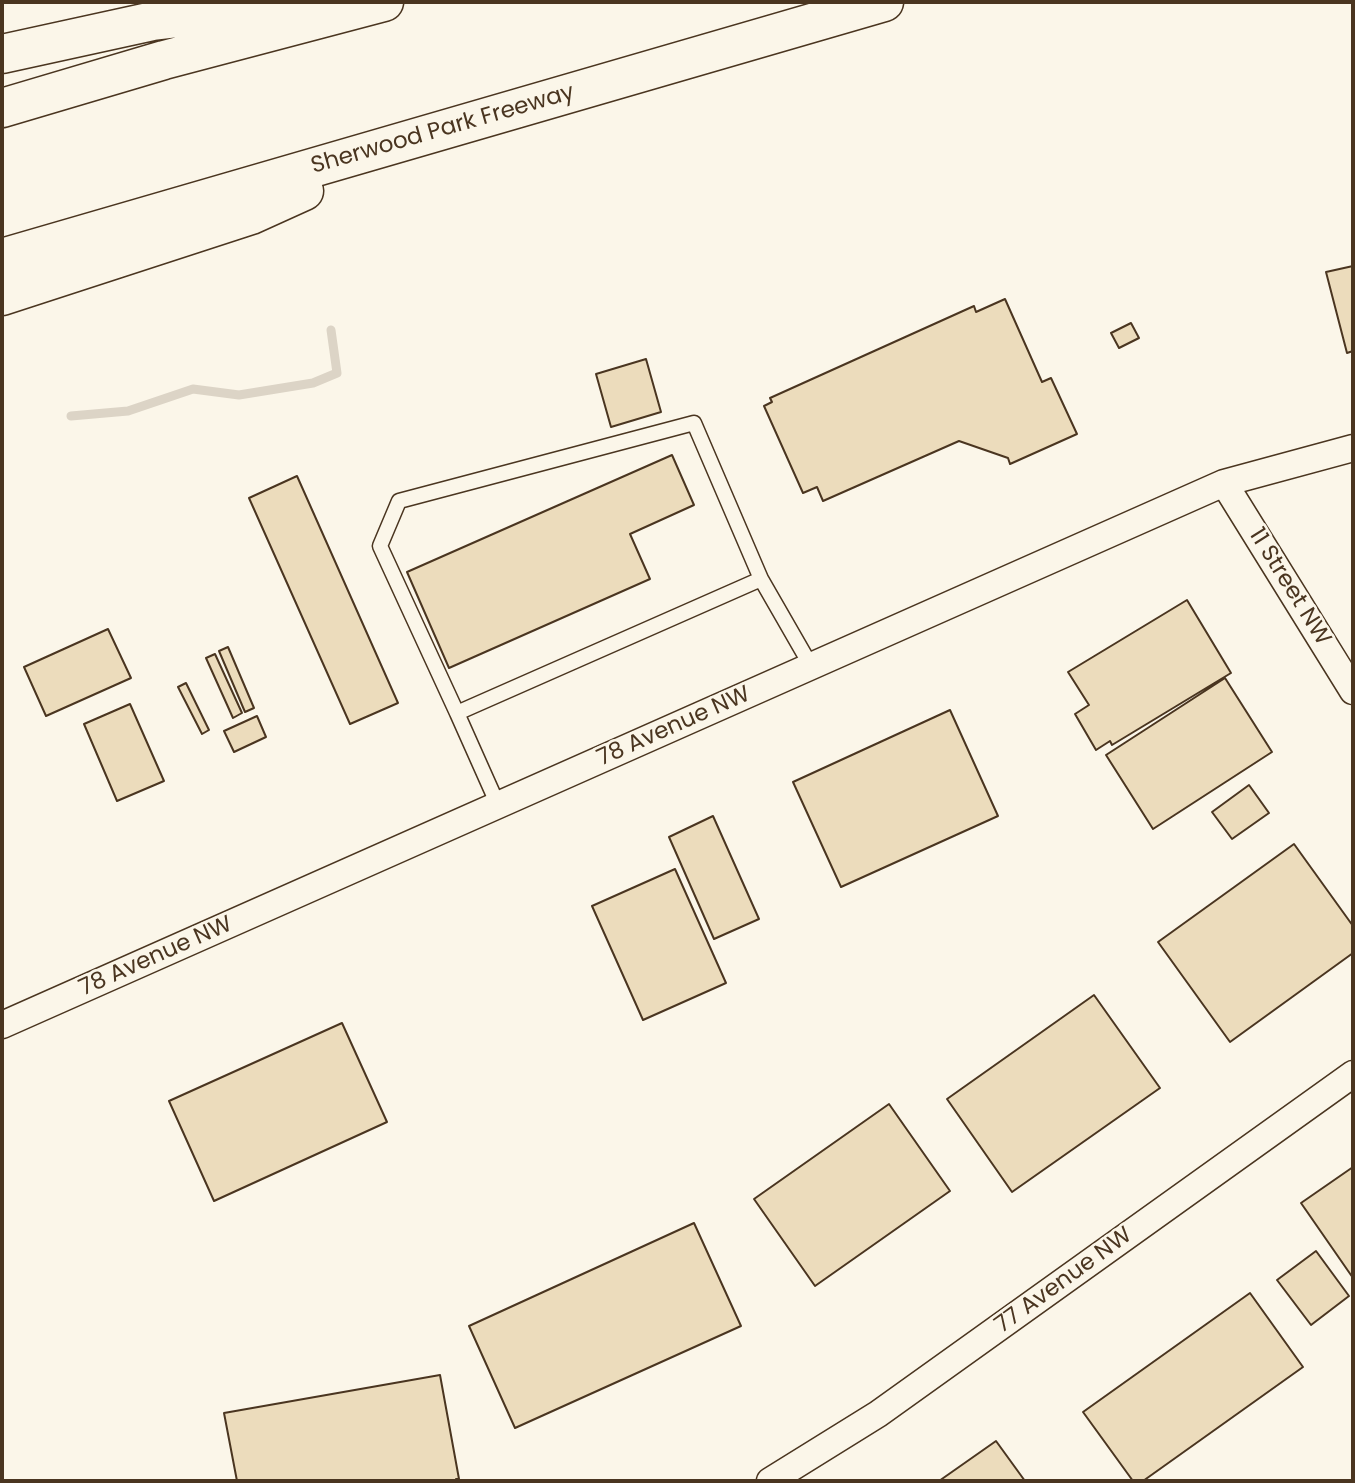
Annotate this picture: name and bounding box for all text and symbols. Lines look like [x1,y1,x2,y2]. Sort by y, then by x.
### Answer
street label: Sherwood Park Freeway [308,79,578,181]
street label: 11 Street NW [1242,523,1336,651]
street label: 78 Avenue NW [593,681,755,773]
street label: 78 Avenue NW [75,911,237,1003]
street label: 77 Avenue NW [990,1222,1138,1340]

